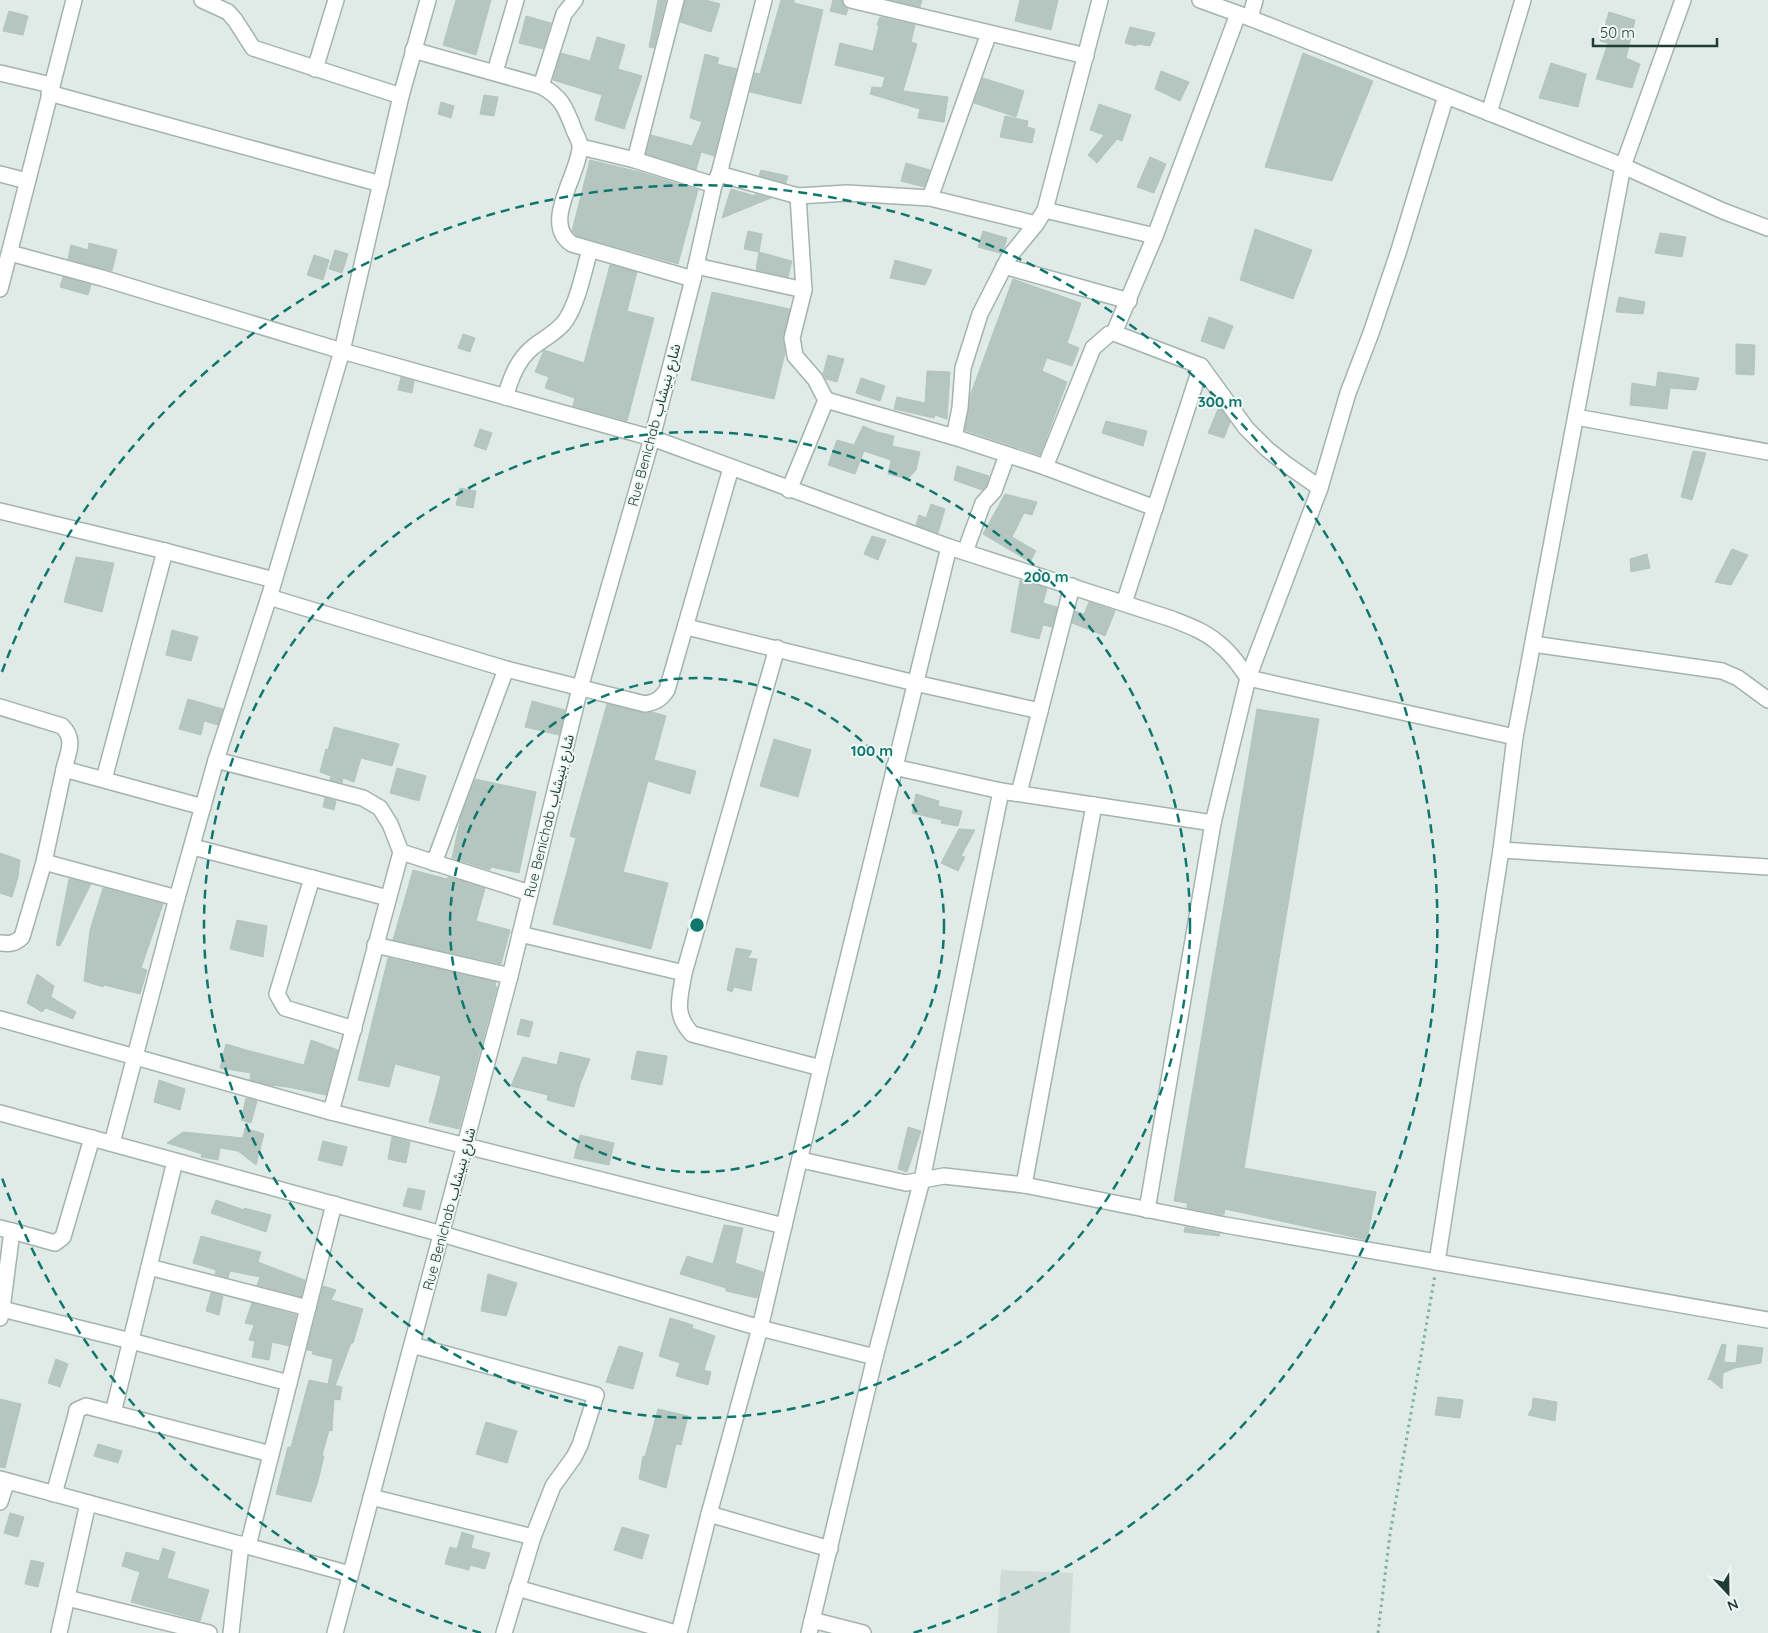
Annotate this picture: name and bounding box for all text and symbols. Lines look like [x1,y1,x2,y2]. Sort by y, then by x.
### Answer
scale bar [1593,15,1717,47]
text: 50 m [1600,23,1635,42]
street label: Rue Benichab شارع بنيشاب [624,342,686,509]
text: 300 m [1198,392,1242,411]
text: 200 m [1024,567,1069,586]
street label: Rue Benichab شارع بنيشاب [520,732,580,900]
text: 100 m [851,741,893,760]
centre of rings [688,916,706,934]
street label: Rue Benichab شارع بنيشاب [419,1126,481,1293]
north arrow [1703,1568,1753,1618]
text: N [1725,1595,1741,1615]

